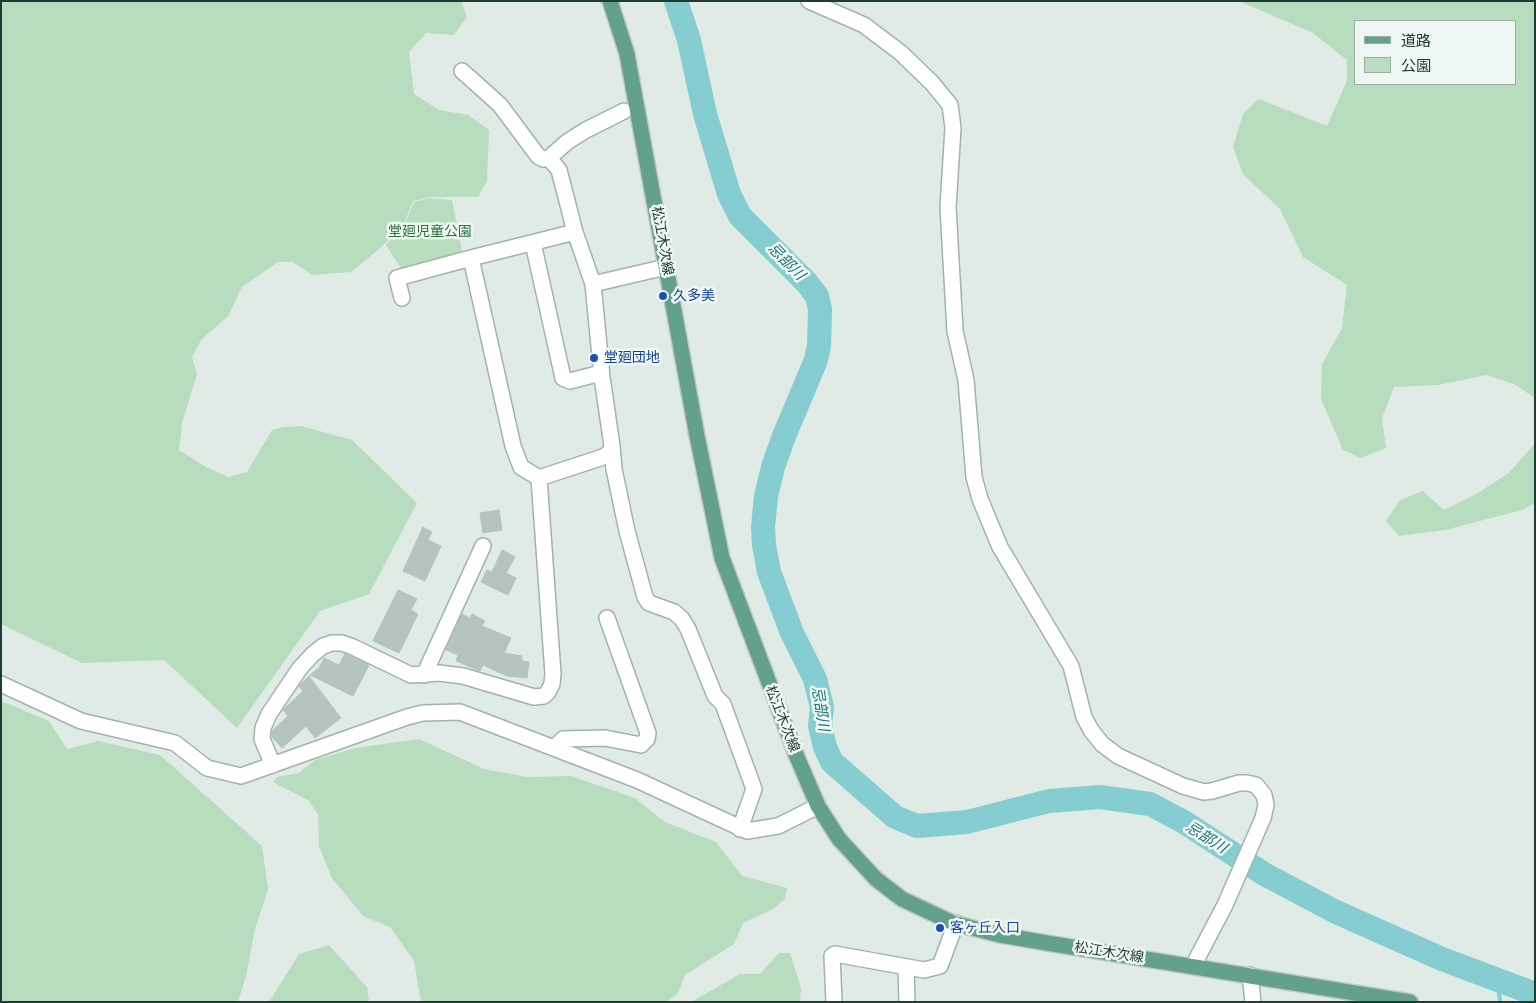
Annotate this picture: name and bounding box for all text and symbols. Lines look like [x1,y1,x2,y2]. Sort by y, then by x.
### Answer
legend [1354,20,1516,85]
text: 道路 [1401,32,1431,49]
text: 公園 [1401,57,1431,74]
street label: 松江木次線 [648,205,676,277]
park label: 堂廻児童公園 [388,224,472,240]
water label: 忌部川 [764,240,808,284]
place label: 久多美 [673,288,715,304]
marker: 久多美 [657,290,669,302]
place label: 堂廻団地 [604,350,660,366]
marker: 堂廻団地 [588,352,600,364]
street label: 松江木次線 [762,683,802,755]
water label: 忌部川 [808,685,832,733]
water label: 忌部川 [1182,818,1230,858]
place label: 客ヶ丘入口 [950,920,1020,936]
marker: 客ヶ丘入口 [934,922,946,934]
street label: 松江木次線 [1073,939,1145,967]

